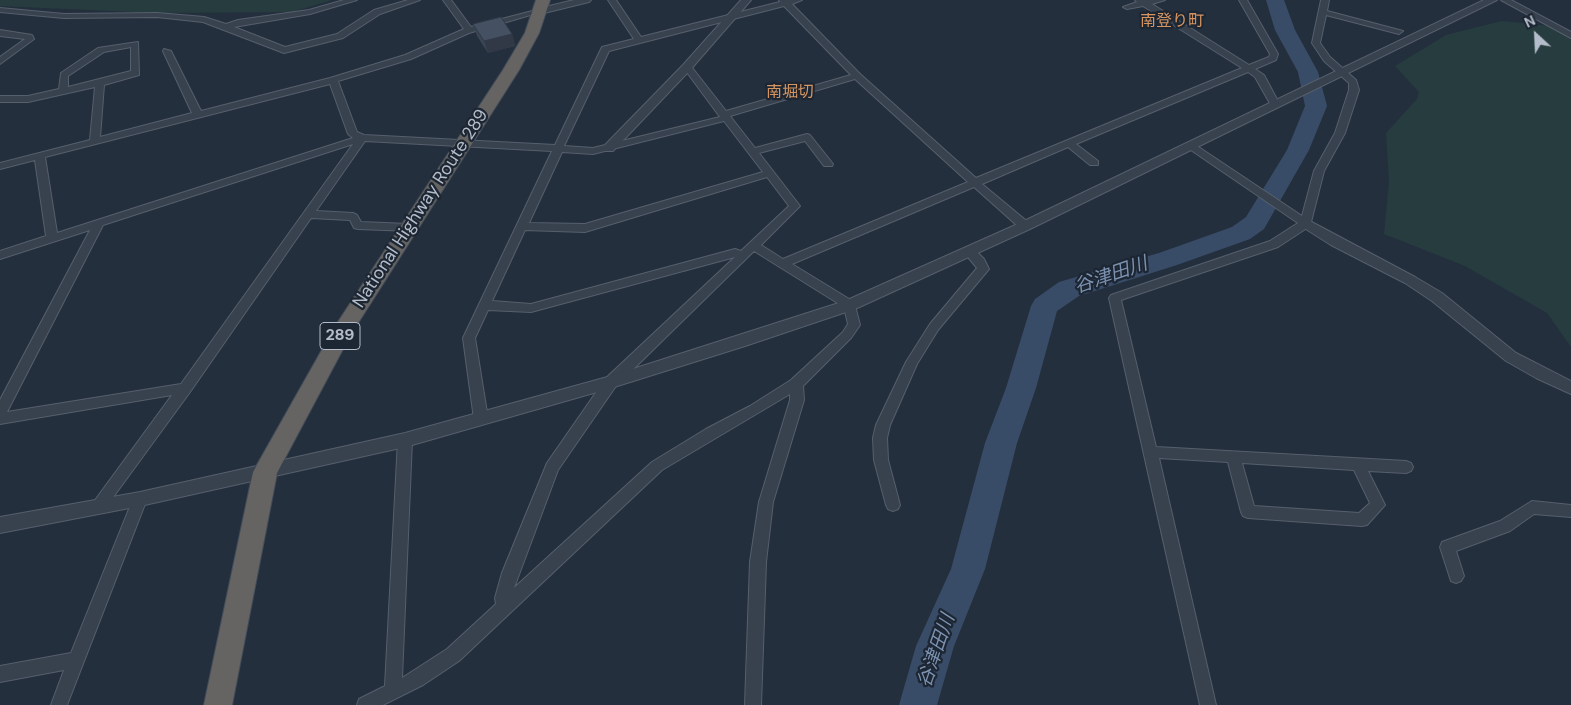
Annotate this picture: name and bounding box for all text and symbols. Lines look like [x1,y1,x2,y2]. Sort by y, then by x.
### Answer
north arrow [1511,10,1561,60]
text: N [1521,11,1538,32]
district label: 南登り町 [1140,12,1204,32]
district label: 南堀切 [766,83,814,103]
street label: National Highway Route 289 [349,106,493,312]
water label: 谷津田川 [1071,253,1151,299]
road number: 289 [320,322,360,350]
water label: 谷津田川 [914,611,960,691]

